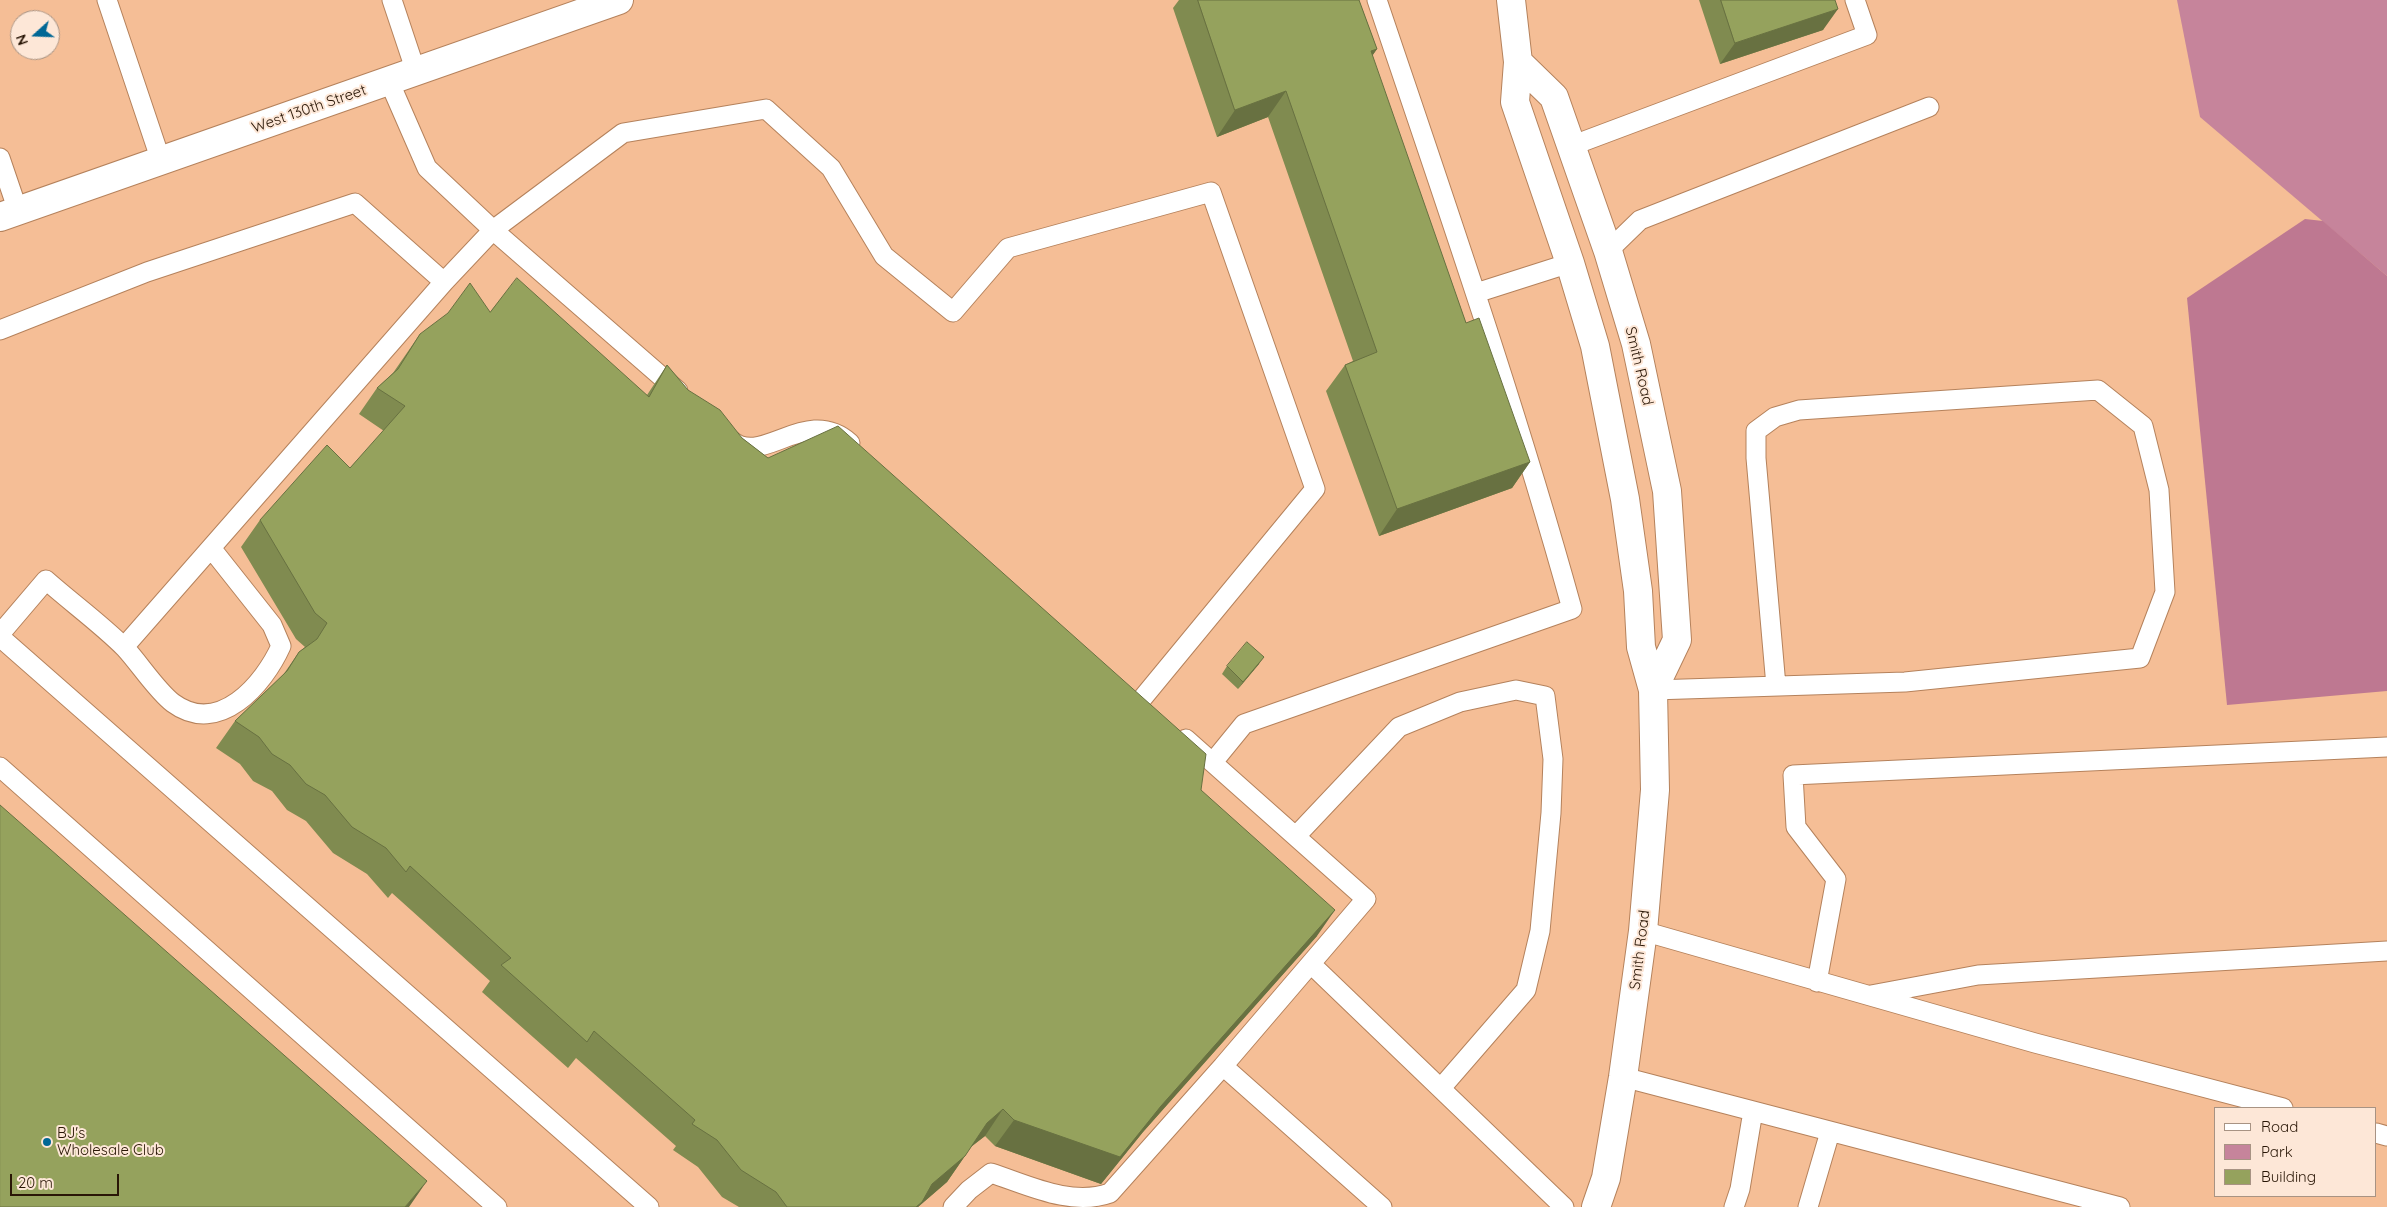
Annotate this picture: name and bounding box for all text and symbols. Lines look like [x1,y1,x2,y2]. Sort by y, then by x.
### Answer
north arrow [10,10,60,60]
text: N [12,32,32,48]
street label: West 130th Street [249,81,369,137]
street label: Smith Road [1621,325,1657,407]
street label: Smith Road [1626,909,1654,991]
legend [2214,1107,2377,1197]
text: Road [2261,1117,2298,1136]
place label: BJ's Wholesale Club [57,1124,164,1159]
marker: BJ's Wholesale Club [41,1136,53,1148]
text: Park [2261,1142,2293,1161]
scale bar [12,1164,121,1196]
text: Building [2261,1167,2316,1186]
text: 20 m [18,1173,53,1192]

